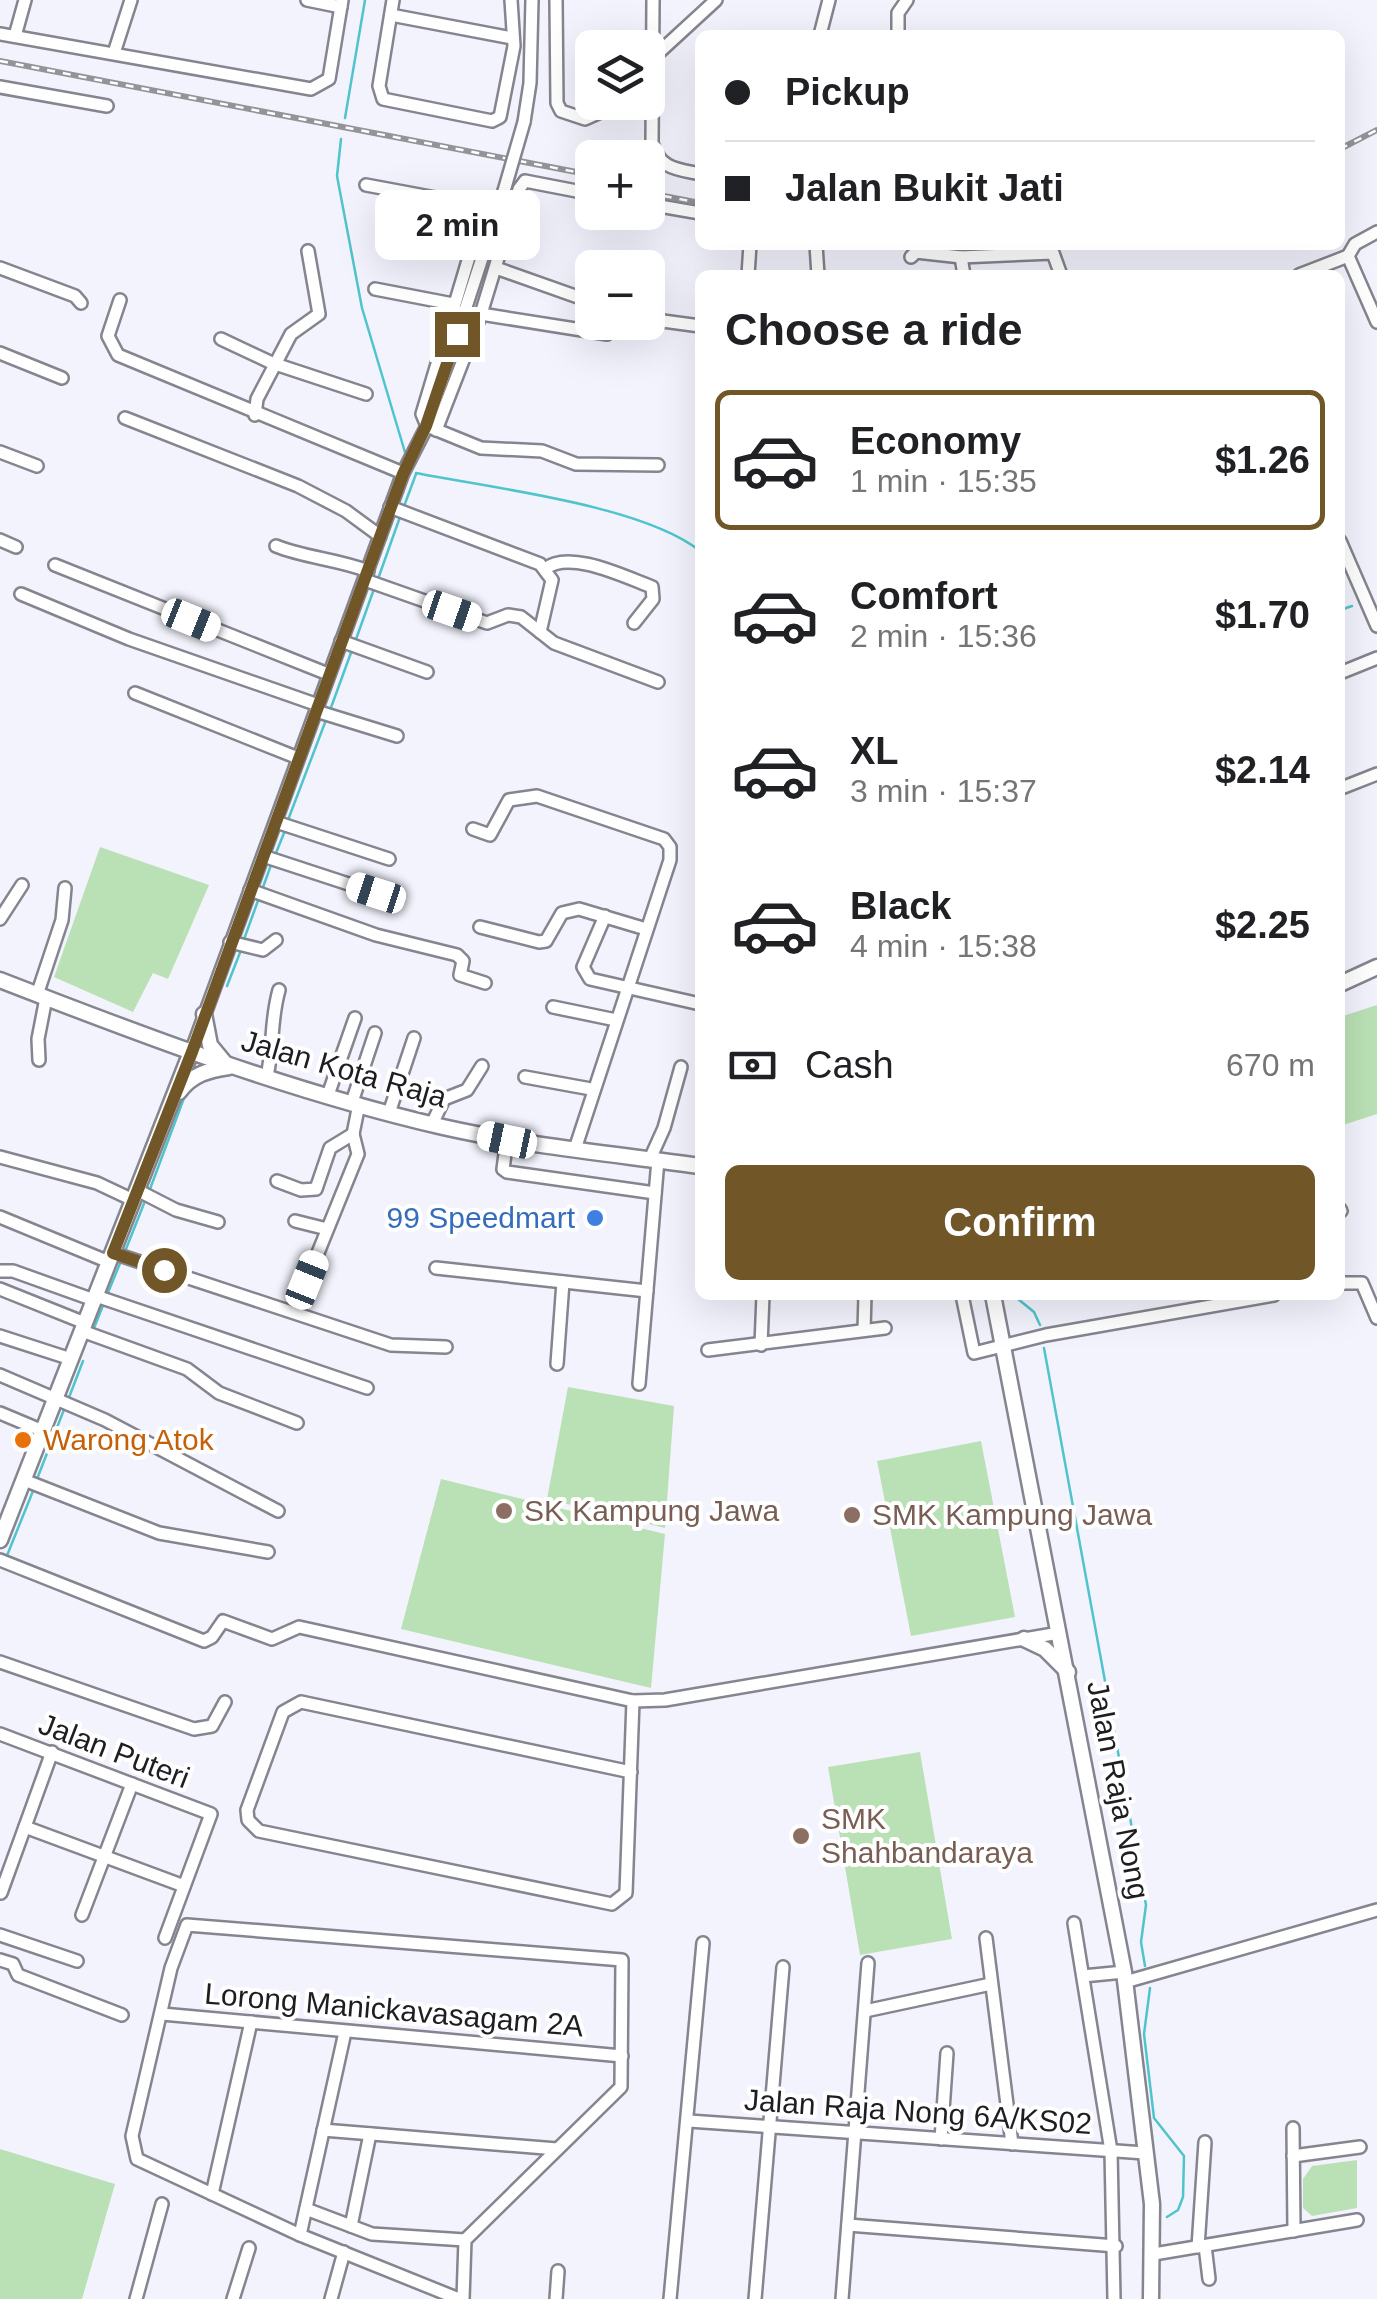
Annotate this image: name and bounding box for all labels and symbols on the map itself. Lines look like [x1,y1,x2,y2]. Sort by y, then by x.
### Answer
callout: 2 min [374,189,540,259]
route end [435,312,480,357]
car [419,587,485,635]
car [158,595,224,645]
car [343,869,409,917]
street label: Jalan Kota Raja [238,1023,451,1114]
car [475,1119,539,1161]
place label: 99 Speedmart [387,1201,576,1234]
marker: 99 Speedmart [584,1207,606,1229]
car [282,1247,332,1313]
route start [142,1248,187,1293]
place label: Warong Atok [43,1423,215,1456]
marker: Warong Atok [12,1429,34,1451]
place label: SK Kampung Jawa [524,1494,779,1527]
place label: SMK Kampung Jawa [872,1498,1152,1531]
marker: SK Kampung Jawa [493,1500,515,1522]
marker: SMK Kampung Jawa [841,1504,863,1526]
street label: Jalan Raja Nong [1081,1678,1156,1902]
street label: Jalan Puteri [34,1707,194,1794]
place label: SMK Shahbandaraya [821,1802,1033,1869]
marker: SMK Shahbandaraya [790,1825,812,1847]
street label: Lorong Manickavasagam 2A [203,1976,585,2043]
street label: Jalan Raja Nong 6A/KS02 [743,2083,1093,2140]

